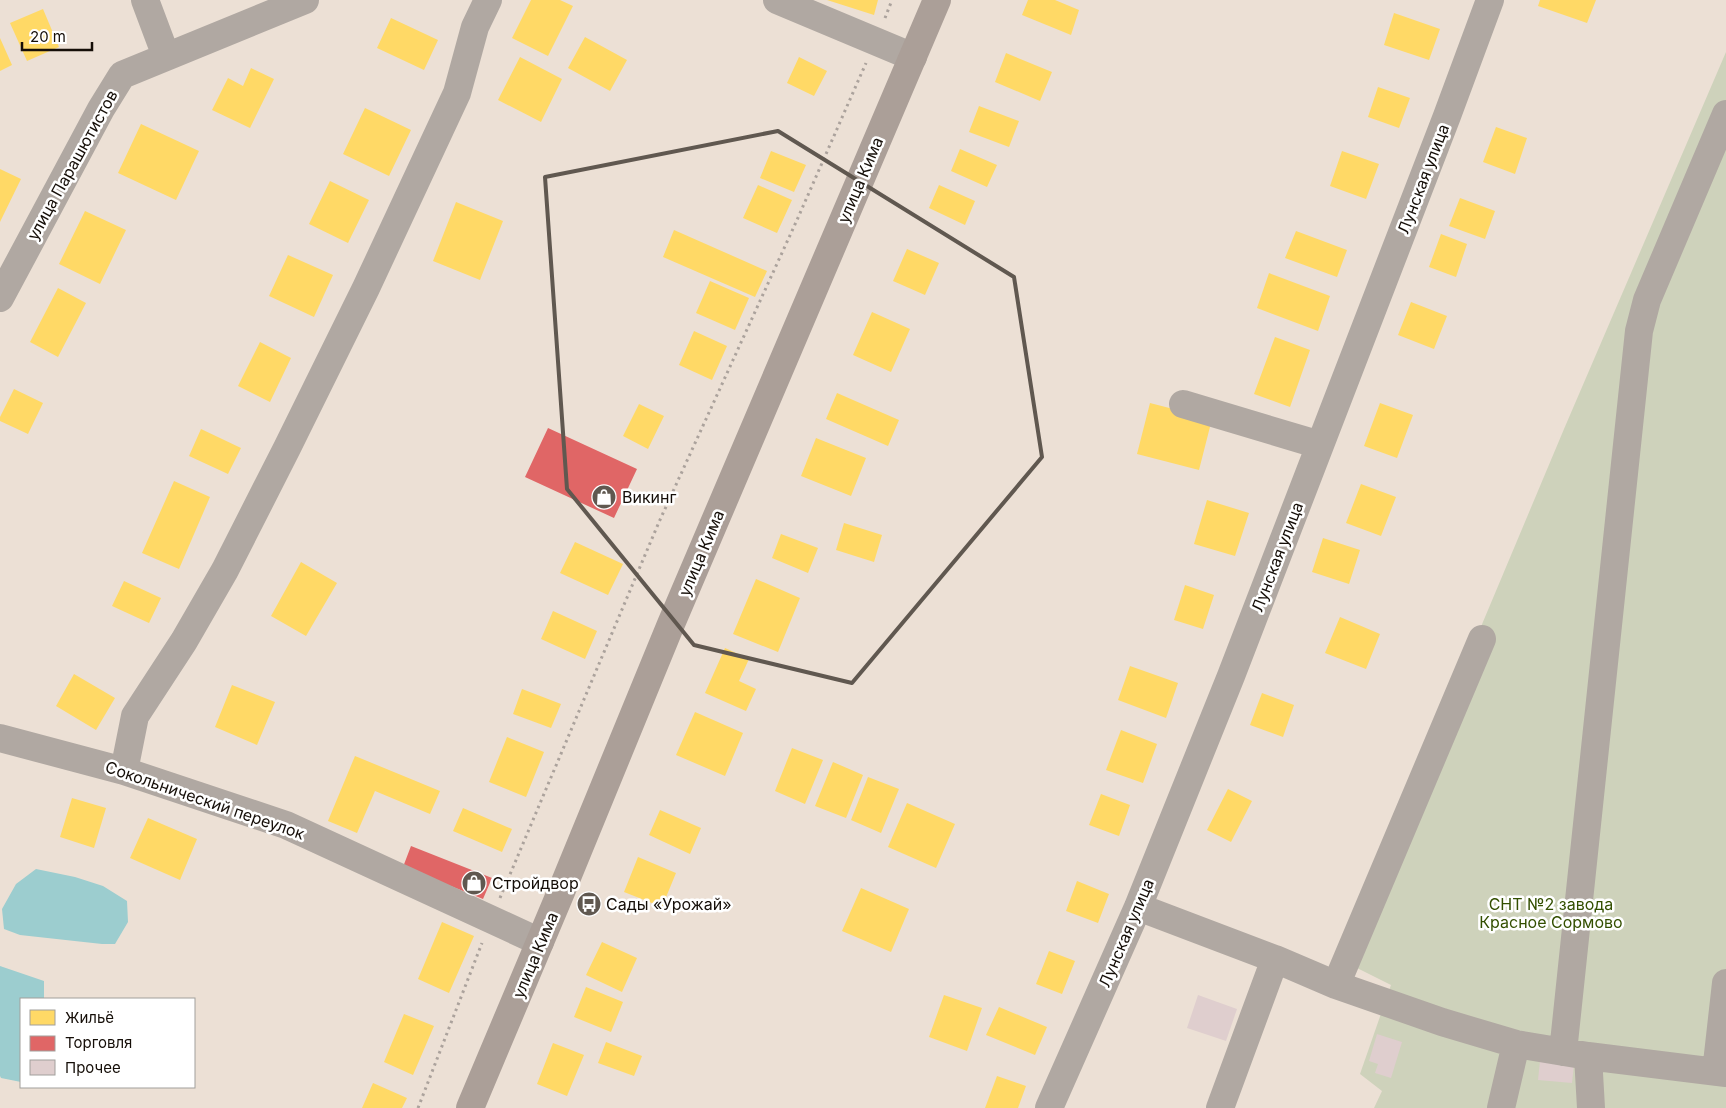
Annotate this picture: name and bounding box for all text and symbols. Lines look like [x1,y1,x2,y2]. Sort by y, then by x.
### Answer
scale bar [22,20,92,52]
text: 20 m [30,27,66,46]
street label: улица Парашютистов [22,86,122,244]
street label: Лунская улица [1393,121,1453,237]
street label: улица Кима [833,134,887,226]
shop icon: Викинг [591,484,617,510]
place label: Викинг [622,487,677,507]
street label: Лунская улица [1247,499,1307,615]
street label: улица Кима [674,507,728,599]
street label: Сокольнический переулок [103,756,308,844]
shop icon: Стройдвор [461,870,487,896]
place label: Стройдвор [492,873,579,893]
street label: Лунская улица [1094,876,1158,990]
bus stop icon: Сады «Урожай» [576,891,602,917]
place label: Сады «Урожай» [606,894,732,914]
park label: СНТ №2 завода Красное Сормово [1479,894,1623,932]
street label: улица Кима [508,909,562,1001]
legend [20,998,195,1088]
text: Жильё [65,1008,114,1027]
text: Торговля [65,1033,132,1052]
text: Прочее [65,1058,121,1077]

